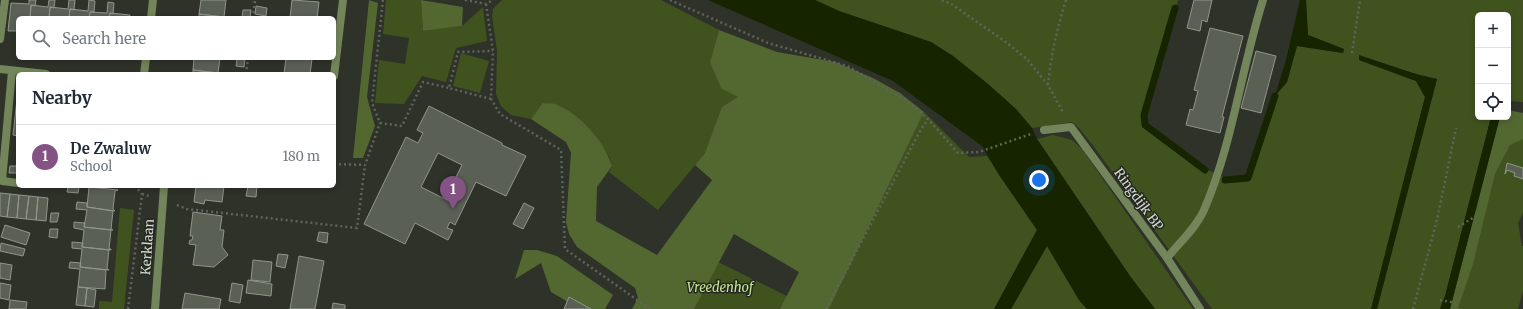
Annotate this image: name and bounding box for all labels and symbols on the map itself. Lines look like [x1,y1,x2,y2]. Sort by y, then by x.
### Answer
street label: Ringdijk BP [1110,165,1167,234]
your location [1029,170,1049,190]
pin: 1 [440,176,466,209]
street label: Kerklaan [137,218,158,276]
park label: Vreedenhof [687,279,755,296]

